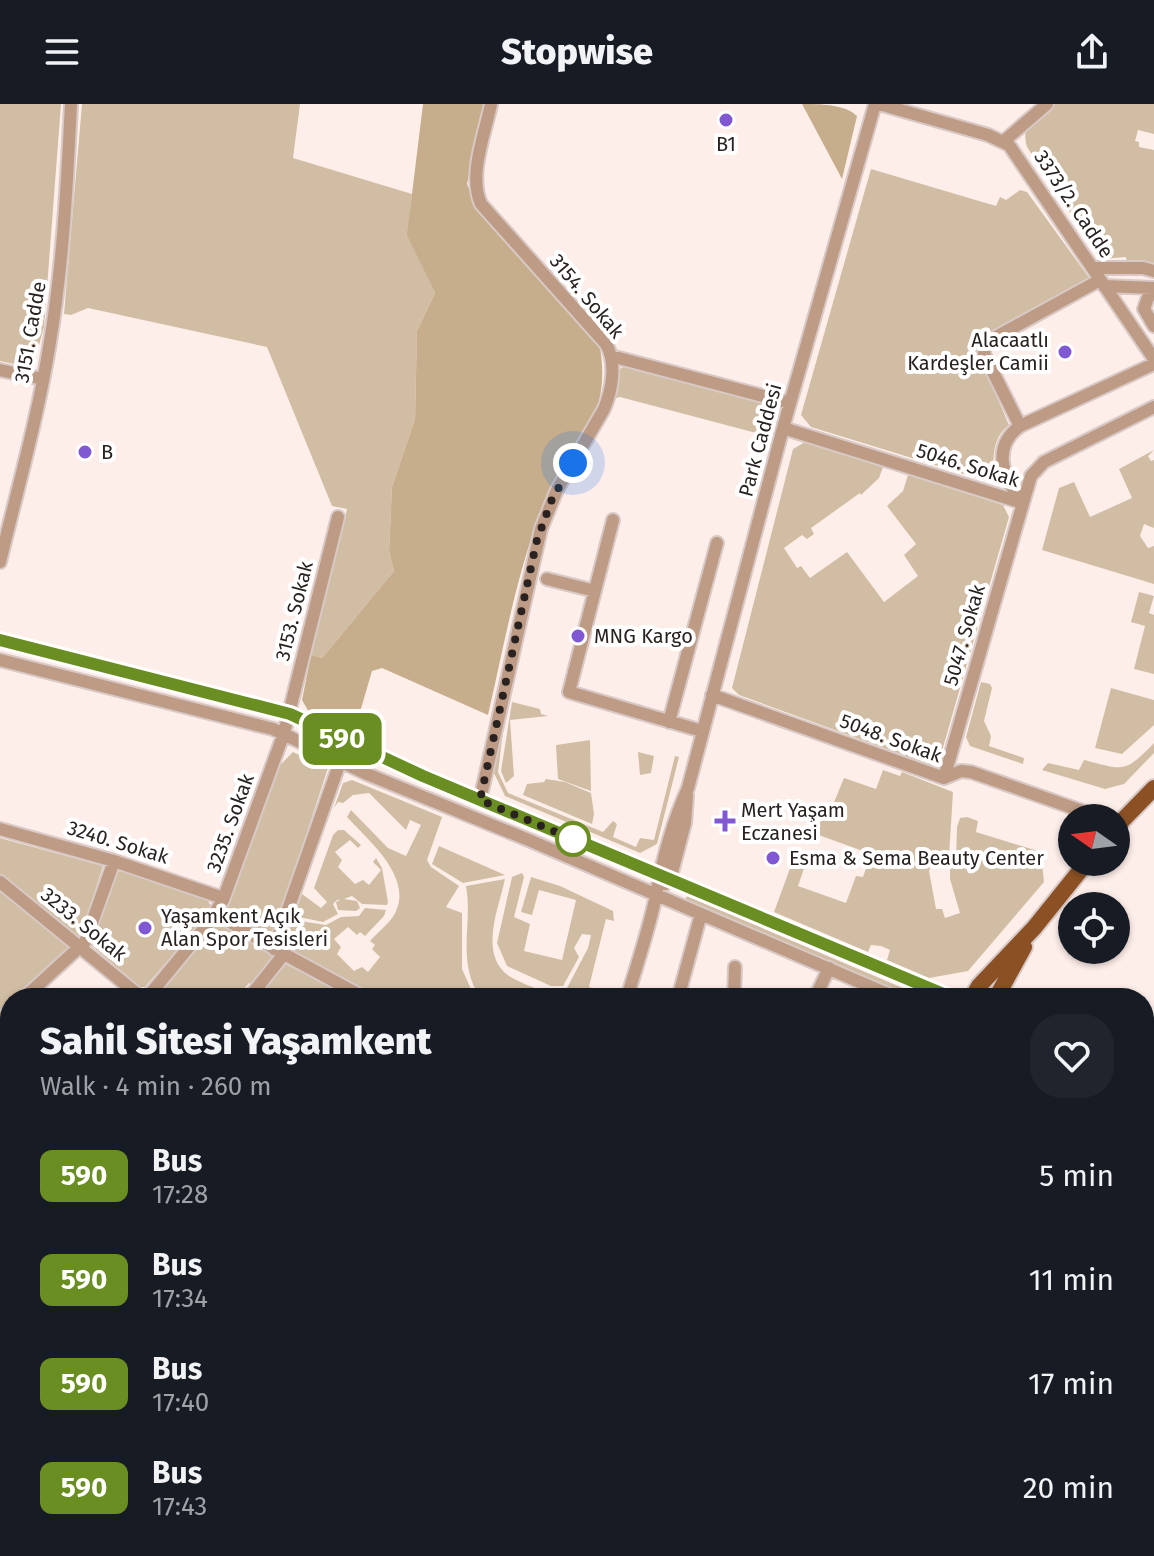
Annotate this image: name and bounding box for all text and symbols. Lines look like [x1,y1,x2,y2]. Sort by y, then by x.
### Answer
icon: menu [40,30,84,74]
text: Stopwise [501,30,653,74]
icon: share [1070,30,1114,74]
marker: B1 [717,111,735,129]
place label: B1 [716,132,736,156]
street label: 3373/2. Cadde [1029,146,1119,262]
street label: 3154. Sokak [545,249,630,344]
street label: 3151. Cadde [9,279,51,385]
place label: Alacaatlı Kardeşler Camii [907,328,1049,376]
marker: Alacaatlı Kardeşler Camii [1056,343,1074,361]
street label: Park Caddesi [733,381,787,499]
street label: 5046. Sokak [914,438,1023,492]
place label: B [101,440,113,464]
marker: B [76,443,94,461]
your location [553,443,593,483]
street label: 3153. Sokak [270,558,318,663]
street label: 5047. Sokak [938,581,990,688]
place label: MNG Kargo [594,624,693,648]
marker: MNG Kargo [569,627,587,645]
street label: 5048. Sokak [837,708,946,768]
line badge: 590 [296,713,388,765]
text: 590 [319,722,365,755]
street label: 3235. Sokak [201,770,259,876]
place label: Mert Yaşam Eczanesi [741,798,845,845]
north arrow [1058,804,1130,876]
map controls [1058,804,1130,964]
marker: Mert Yaşam Eczanesi [716,812,734,830]
street label: 3240. Sokak [64,815,172,869]
unlabelled marker [556,822,590,856]
place label: Esma & Sema Beauty Center [789,846,1044,870]
marker: Esma & Sema Beauty Center [764,849,782,867]
street label: 3233. Sokak [36,882,132,966]
button: locate [1058,892,1130,964]
place label: Yaşamkent Açık Alan Spor Tesisleri [161,904,328,951]
marker: Yaşamkent Açık Alan Spor Tesisleri [136,919,154,937]
button: heart [1030,1014,1114,1098]
text: Sahil Sitesi Yaşamkent [40,1018,432,1064]
text: Walk · 4 min · 260 m [40,1071,272,1102]
text: Bus [152,1143,202,1179]
text: 5 min [1039,1158,1114,1194]
text: 590 [61,1159,107,1192]
text: 17:28 [152,1179,208,1210]
text: Bus [152,1247,202,1283]
text: 11 min [1029,1262,1114,1298]
text: 590 [61,1263,107,1296]
text: 17:34 [152,1283,208,1314]
text: Bus [152,1351,202,1387]
text: 17 min [1028,1366,1114,1402]
text: 590 [61,1367,107,1400]
text: 17:40 [152,1387,209,1418]
text: Bus [152,1455,202,1491]
text: 20 min [1023,1470,1114,1506]
text: 590 [61,1471,107,1504]
text: 17:43 [152,1491,207,1522]

